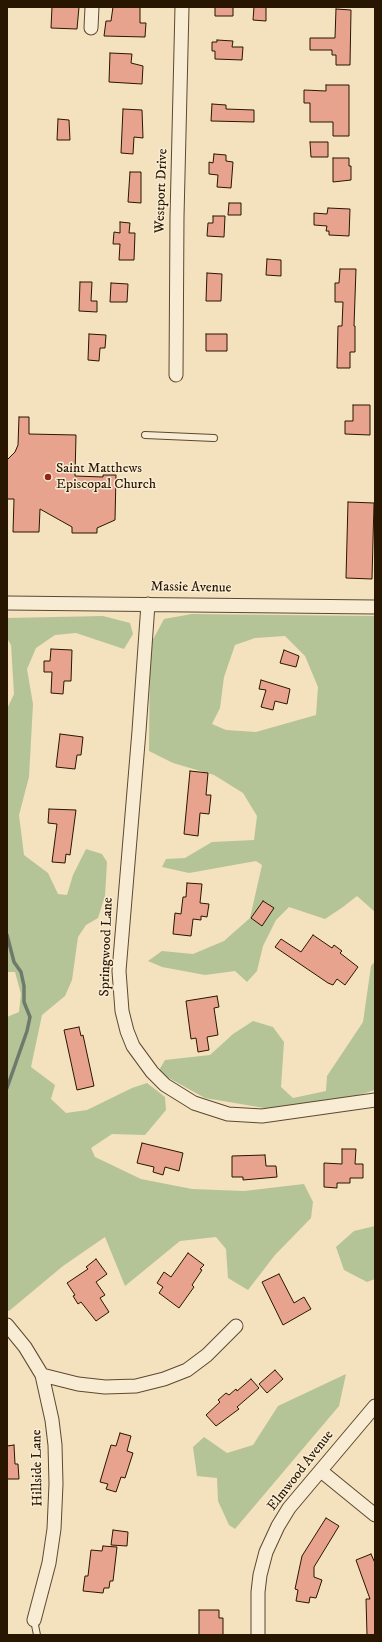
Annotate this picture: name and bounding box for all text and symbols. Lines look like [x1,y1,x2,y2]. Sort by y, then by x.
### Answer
street label: Westport Drive [152,148,172,234]
place label: Saint Matthews Episcopal Church [56,461,156,494]
marker: Saint Matthews Episcopal Church [43,472,53,482]
street label: Massie Avenue [150,579,232,597]
street label: Springwood Lane [97,897,117,997]
street label: Elmwood Avenue [264,1427,338,1515]
street label: Hillside Lane [29,1429,47,1507]

